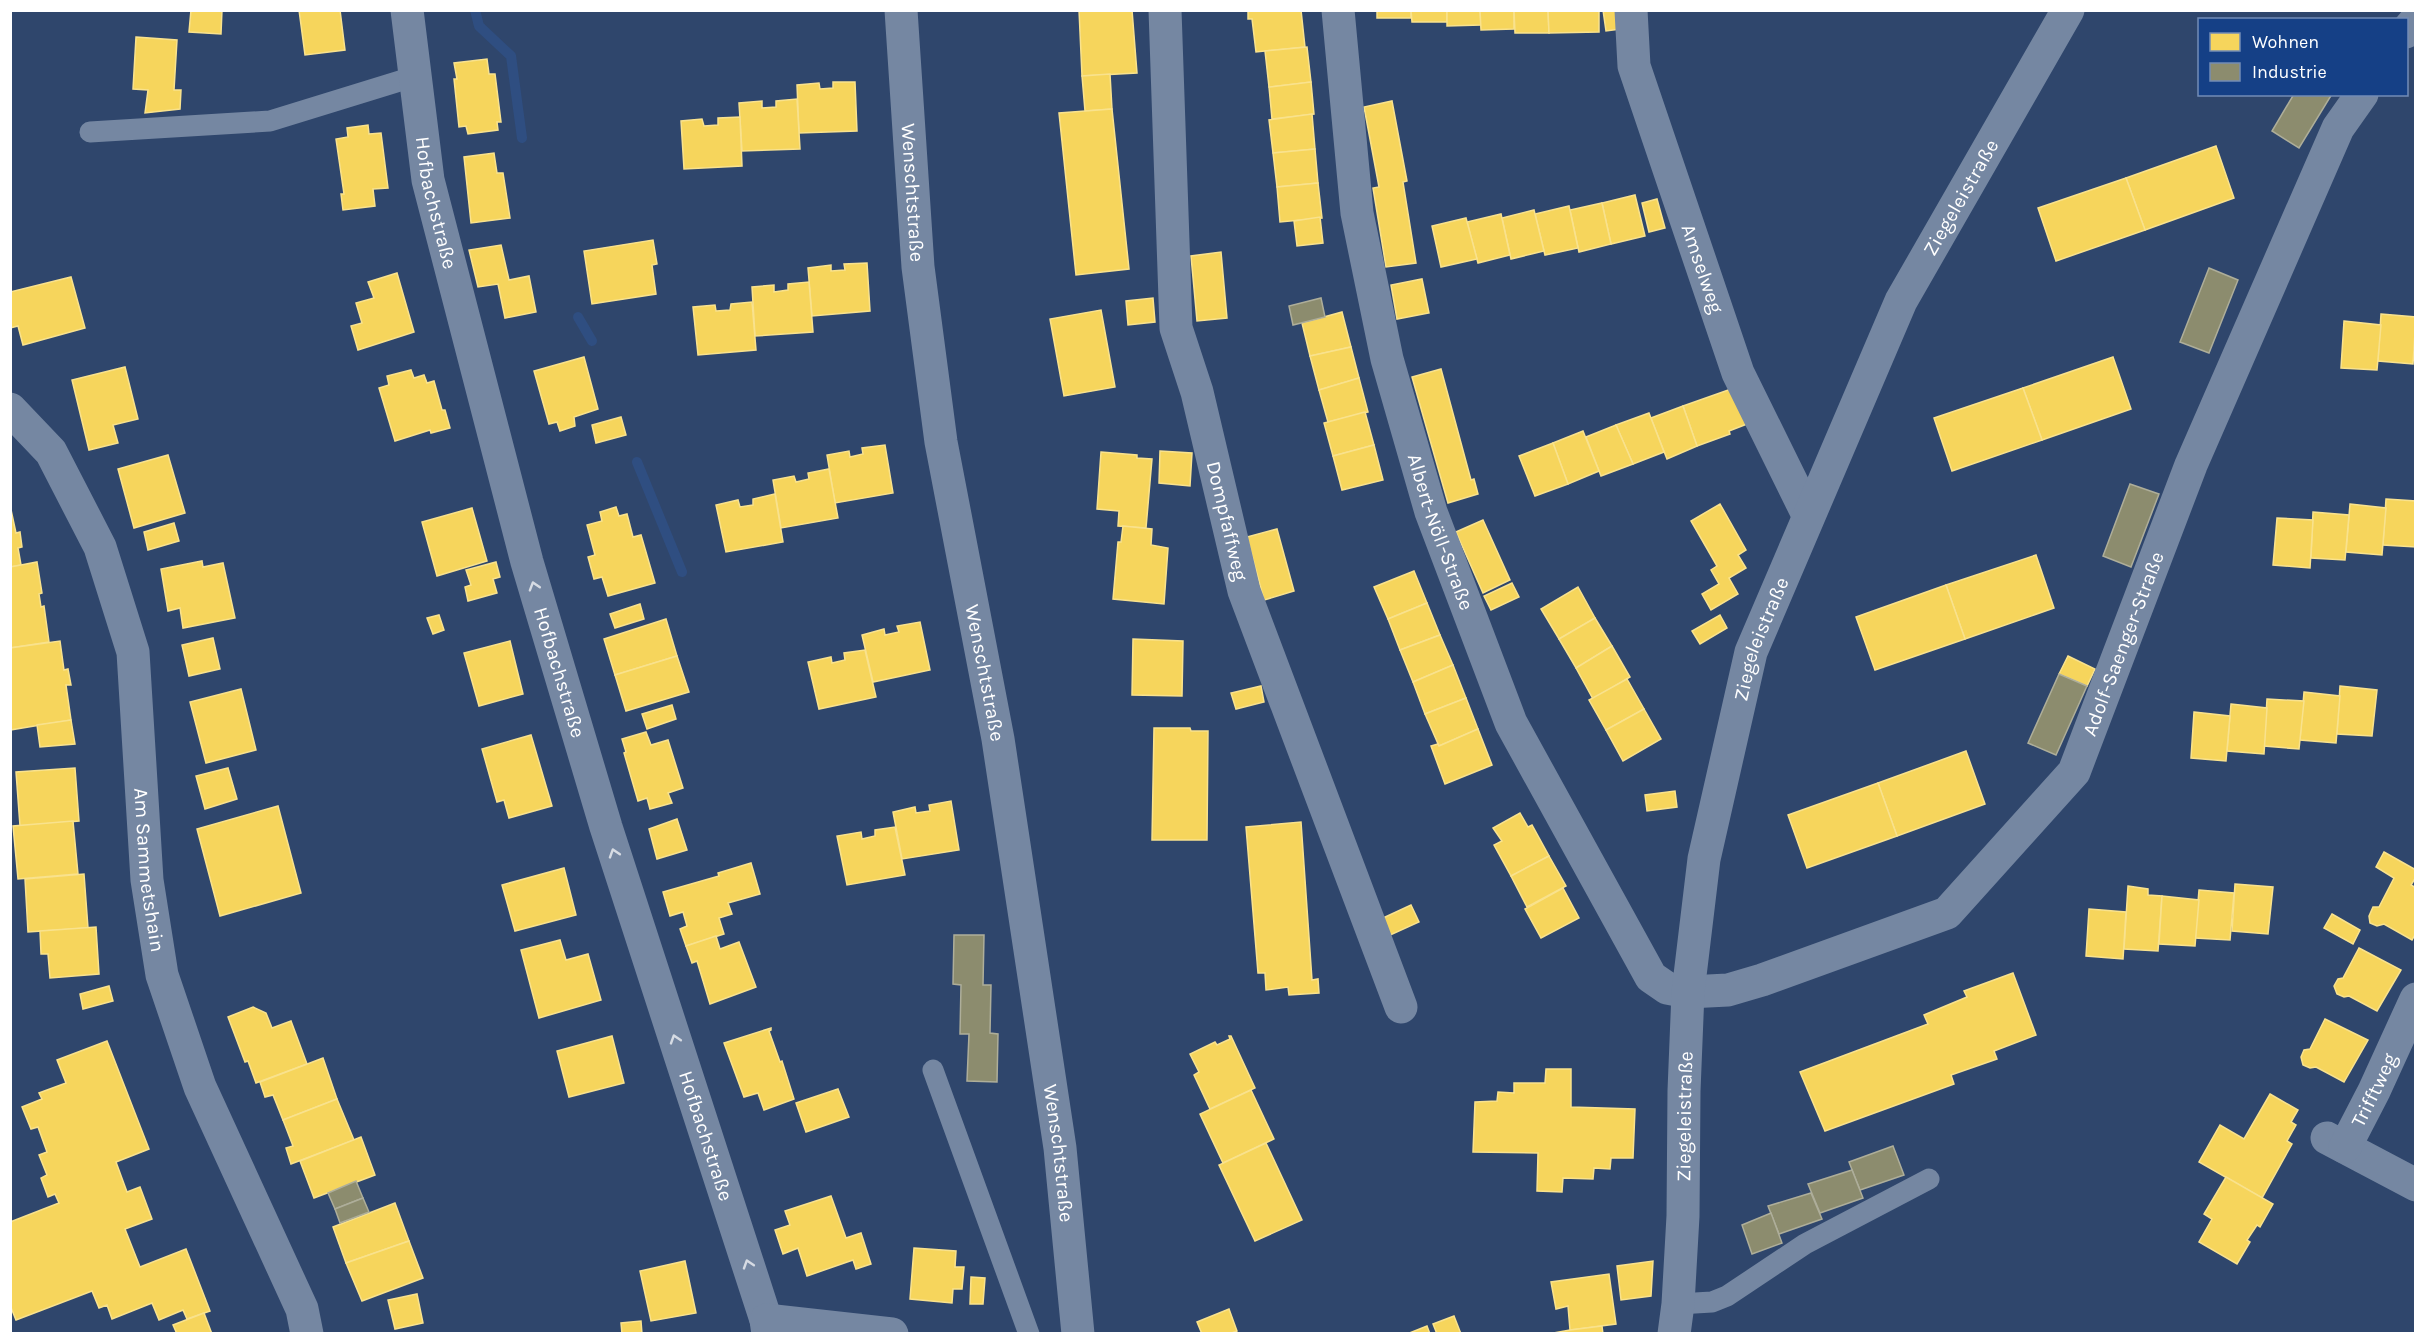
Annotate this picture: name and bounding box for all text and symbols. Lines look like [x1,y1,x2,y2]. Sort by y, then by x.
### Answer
legend [2198,18,2408,96]
text: Wohnen [2252,31,2319,53]
text: Industrie [2252,61,2327,83]
street label: Wenschtstraße [897,123,929,263]
street label: Hofbachstraße [411,135,462,271]
street label: Ziegeleistraße [1919,135,2003,260]
street label: Amselweg [1676,221,1728,316]
street label: Albert-Nöll-Straße [1403,451,1478,613]
street label: Dompfaffweg [1202,459,1252,583]
street label: Adolf-Saenger-Straße [2078,548,2169,739]
street label: Ziegeleistraße [1729,574,1794,703]
one-way arrow [529,581,541,592]
street label: Wenschtstraße [960,602,1009,743]
street label: Hofbachstraße [529,604,590,741]
street label: Am Sammetshain [129,787,169,954]
one-way arrow [609,848,622,859]
one-way arrow [669,1034,682,1045]
street label: Trifftweg [2346,1050,2402,1131]
street label: Ziegeleistraße [1672,1051,1698,1182]
street label: Hofbachstraße [674,1068,738,1204]
street label: Wenschtstraße [1038,1082,1078,1223]
one-way arrow [743,1259,755,1270]

